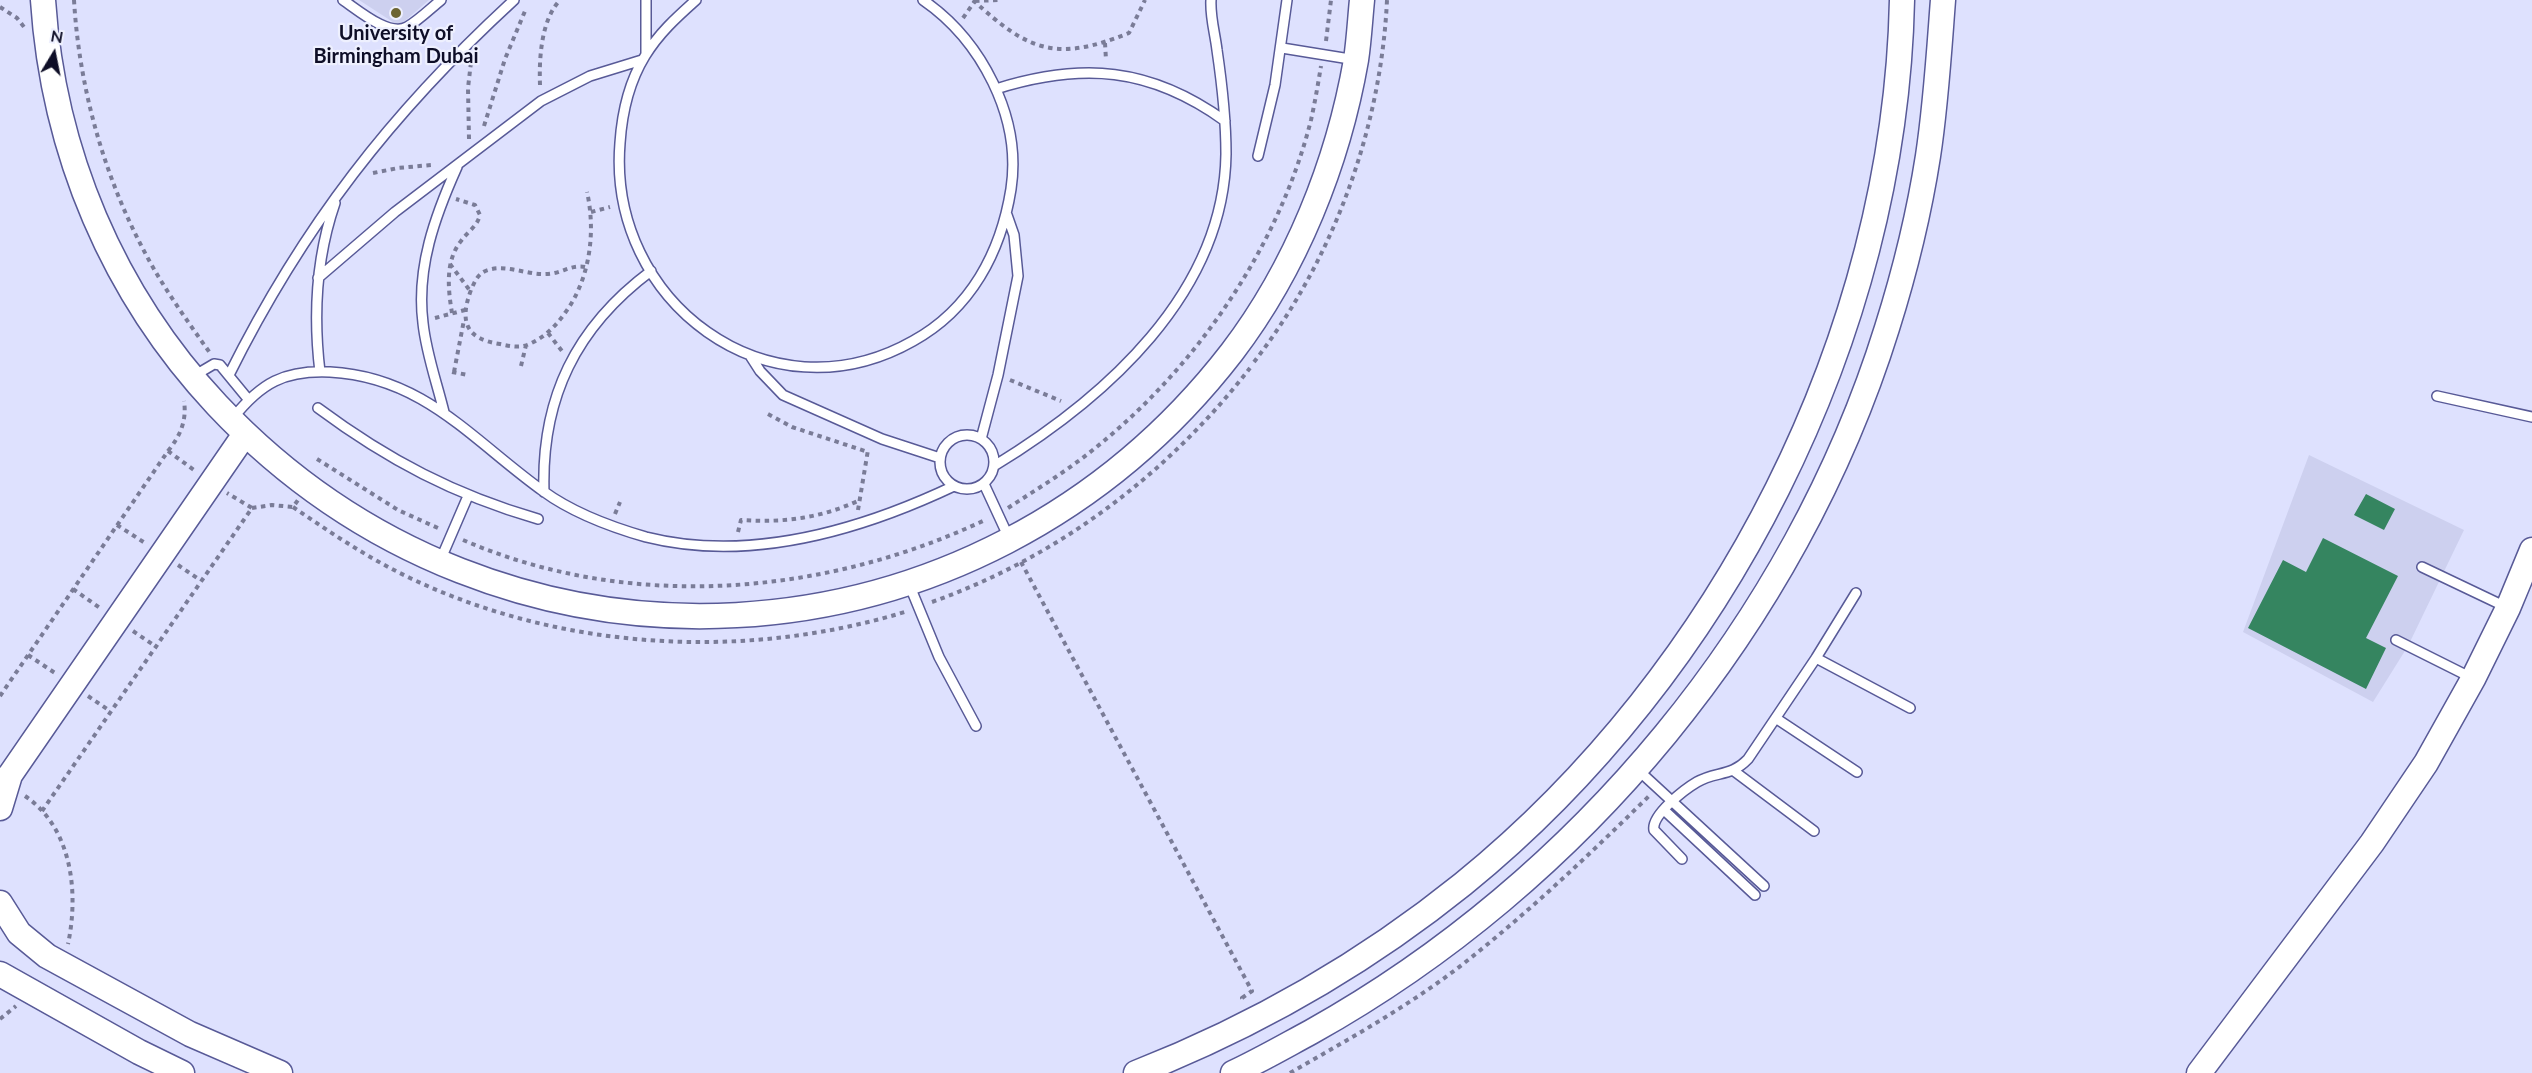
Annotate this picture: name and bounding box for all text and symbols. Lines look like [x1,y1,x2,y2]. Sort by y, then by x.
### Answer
marker: University of Birmingham Dubai [389,6,403,20]
place label: University of Birmingham Dubai [313,22,479,69]
north arrow [24,24,84,84]
text: N [49,25,65,46]

